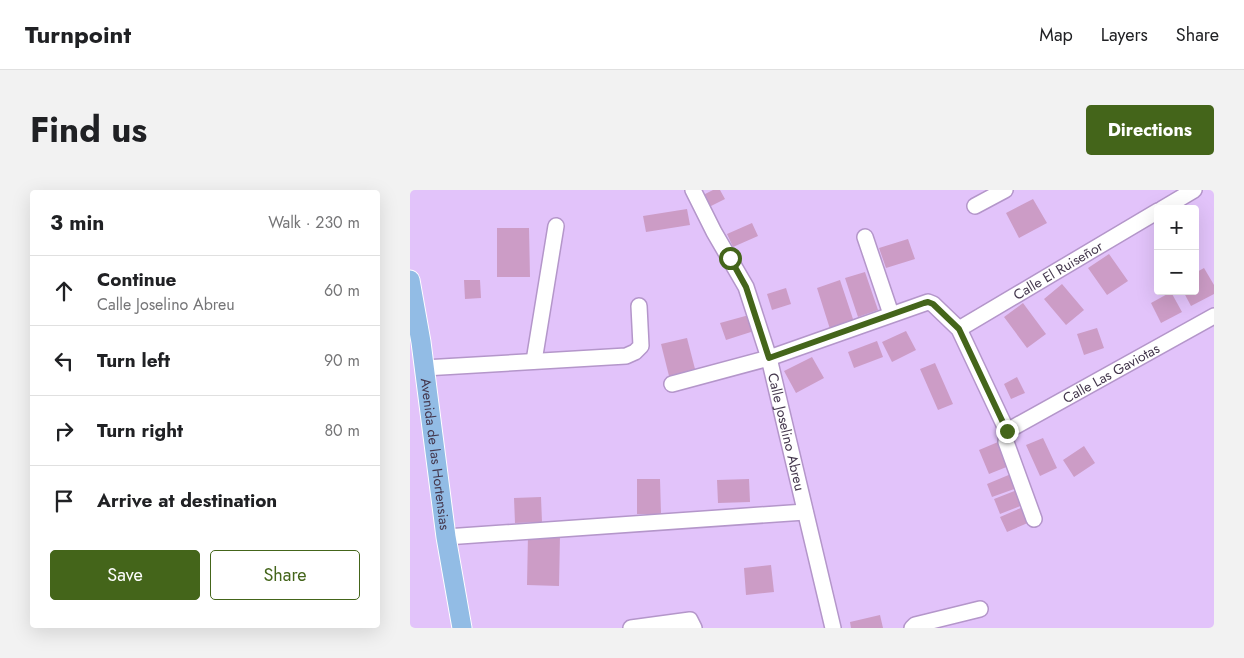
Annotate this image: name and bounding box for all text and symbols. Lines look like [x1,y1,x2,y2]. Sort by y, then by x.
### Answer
text: Turnpoint [25,17,131,52]
text: Map [1039,22,1073,48]
text: Layers [1101,22,1148,48]
text: Share [1176,22,1219,48]
text: Find us [30,105,147,155]
button: Directions [1086,105,1214,155]
map controls [1154,205,1199,295]
button: + [1154,205,1199,250]
text: 3 min [50,208,104,238]
text: Walk · 230 m [268,211,360,234]
street label: Calle El Ruiseñor [1009,236,1107,305]
route start [719,247,742,270]
button: − [1154,250,1199,295]
text: Continue [97,266,176,293]
icon: ahead [50,277,78,305]
text: 60 m [324,279,360,302]
text: Calle Joselino Abreu [97,293,235,316]
street label: Calle Las Gaviotas [1059,338,1163,408]
icon: left [50,347,78,375]
text: Turn left [97,347,170,374]
text: 90 m [324,349,360,372]
street label: Calle Joselino Abreu [763,371,810,493]
street label: Avenida de las Hortensias [416,377,455,532]
icon: right [50,417,78,445]
text: Turn right [97,417,183,444]
text: 80 m [324,419,360,442]
route end [996,420,1019,443]
icon: arrive [50,487,78,515]
text: Arrive at destination [97,487,277,514]
button: Save [50,550,200,600]
button: Share [210,550,360,600]

